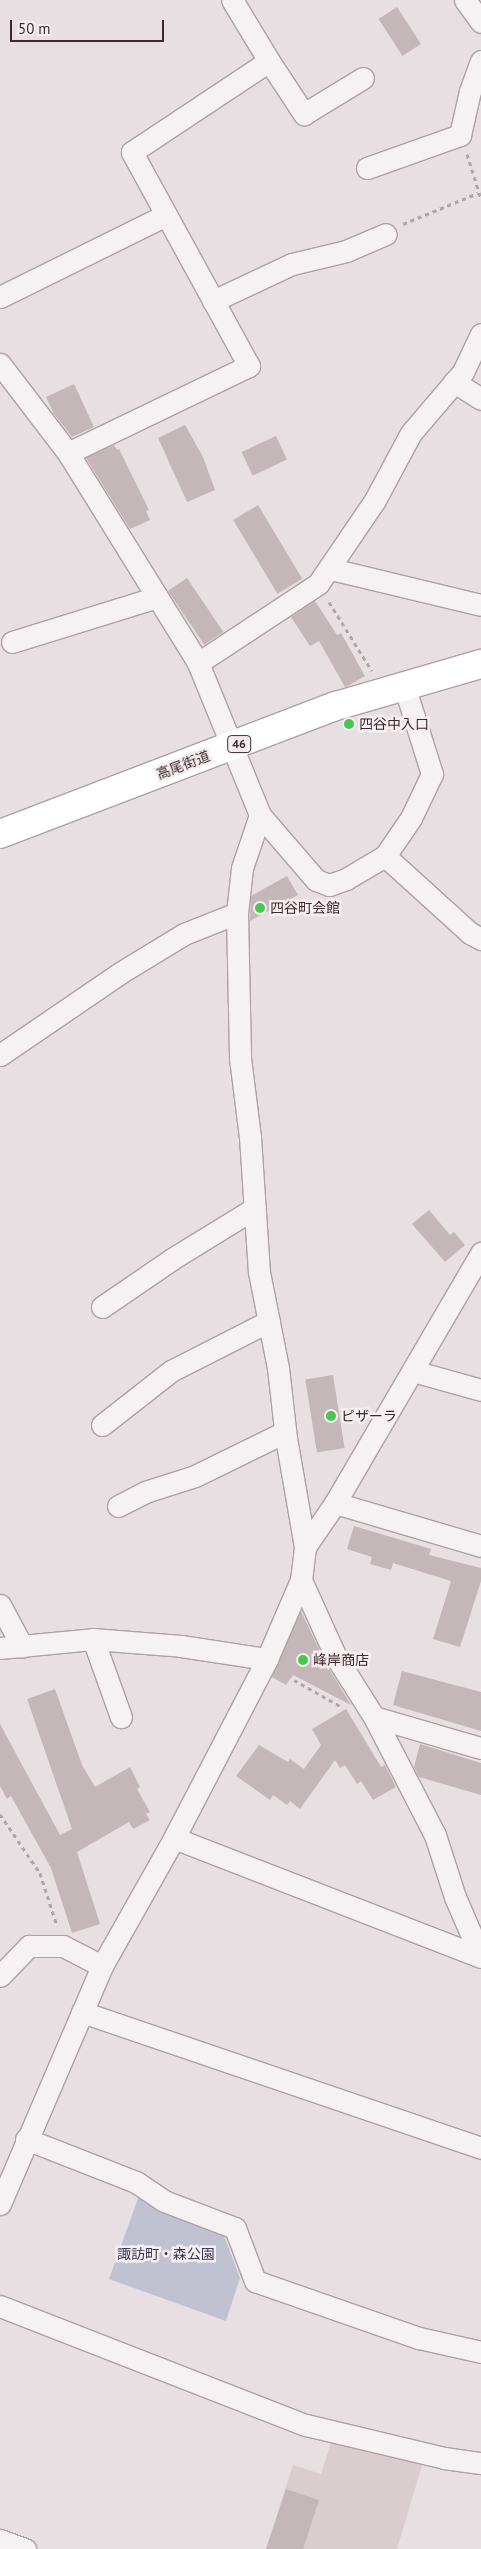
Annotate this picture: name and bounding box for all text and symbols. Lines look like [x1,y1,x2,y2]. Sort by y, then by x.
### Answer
scale bar [12,10,166,42]
text: 50 m [18,19,51,38]
place label: 四谷中入口 [359,716,429,732]
marker: 四谷中入口 [343,718,355,730]
road number: 46 [226,734,252,754]
street label: 高尾街道 [154,747,212,783]
place label: 四谷町会館 [270,900,340,916]
marker: 四谷町会館 [254,902,266,914]
place label: ピザーラ [341,1408,397,1424]
marker: ピザーラ [325,1410,337,1422]
place label: 峰岸商店 [313,1652,369,1668]
marker: 峰岸商店 [297,1654,309,1666]
park label: 諏訪町・森公園 [117,2246,215,2262]

